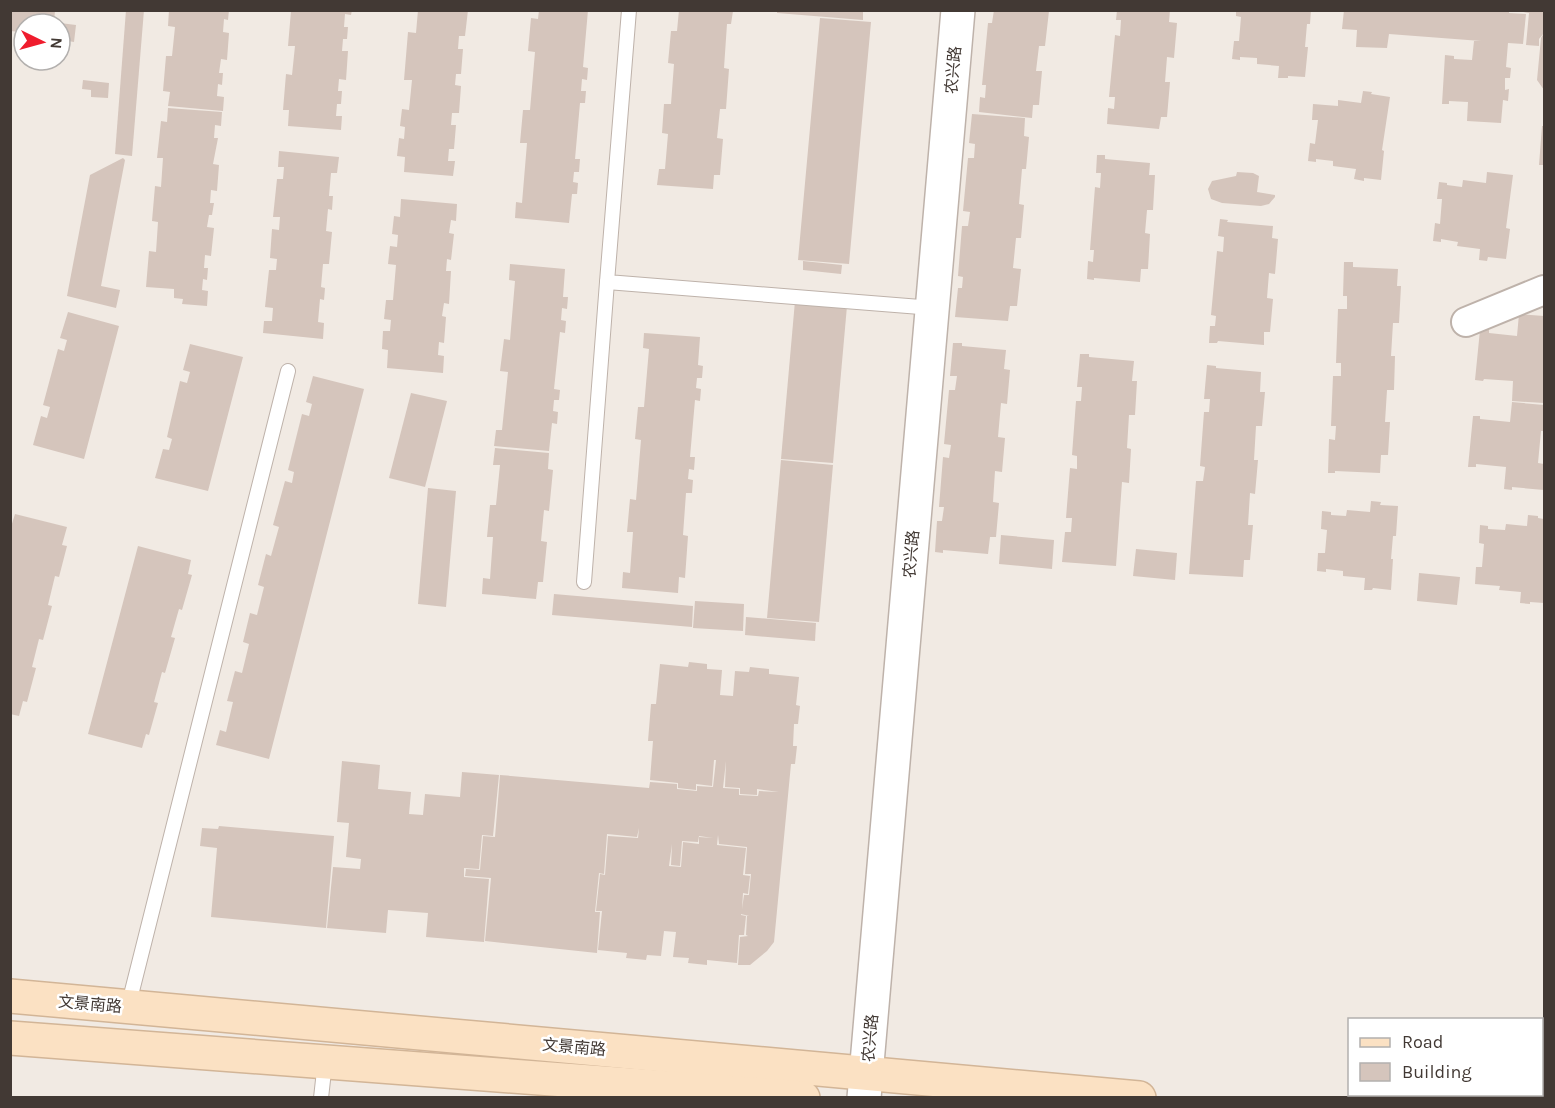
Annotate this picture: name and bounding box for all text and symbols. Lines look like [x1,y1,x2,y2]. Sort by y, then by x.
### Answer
north arrow [12,12,72,72]
text: N [46,37,66,50]
street label: 农兴路 [941,45,965,95]
street label: 农兴路 [899,529,923,579]
street label: 文景南路 [57,992,123,1016]
street label: 农兴路 [858,1013,882,1063]
legend [1348,1018,1543,1096]
text: Road [1402,1031,1443,1053]
street label: 文景南路 [541,1035,607,1059]
text: Building [1402,1061,1472,1083]

